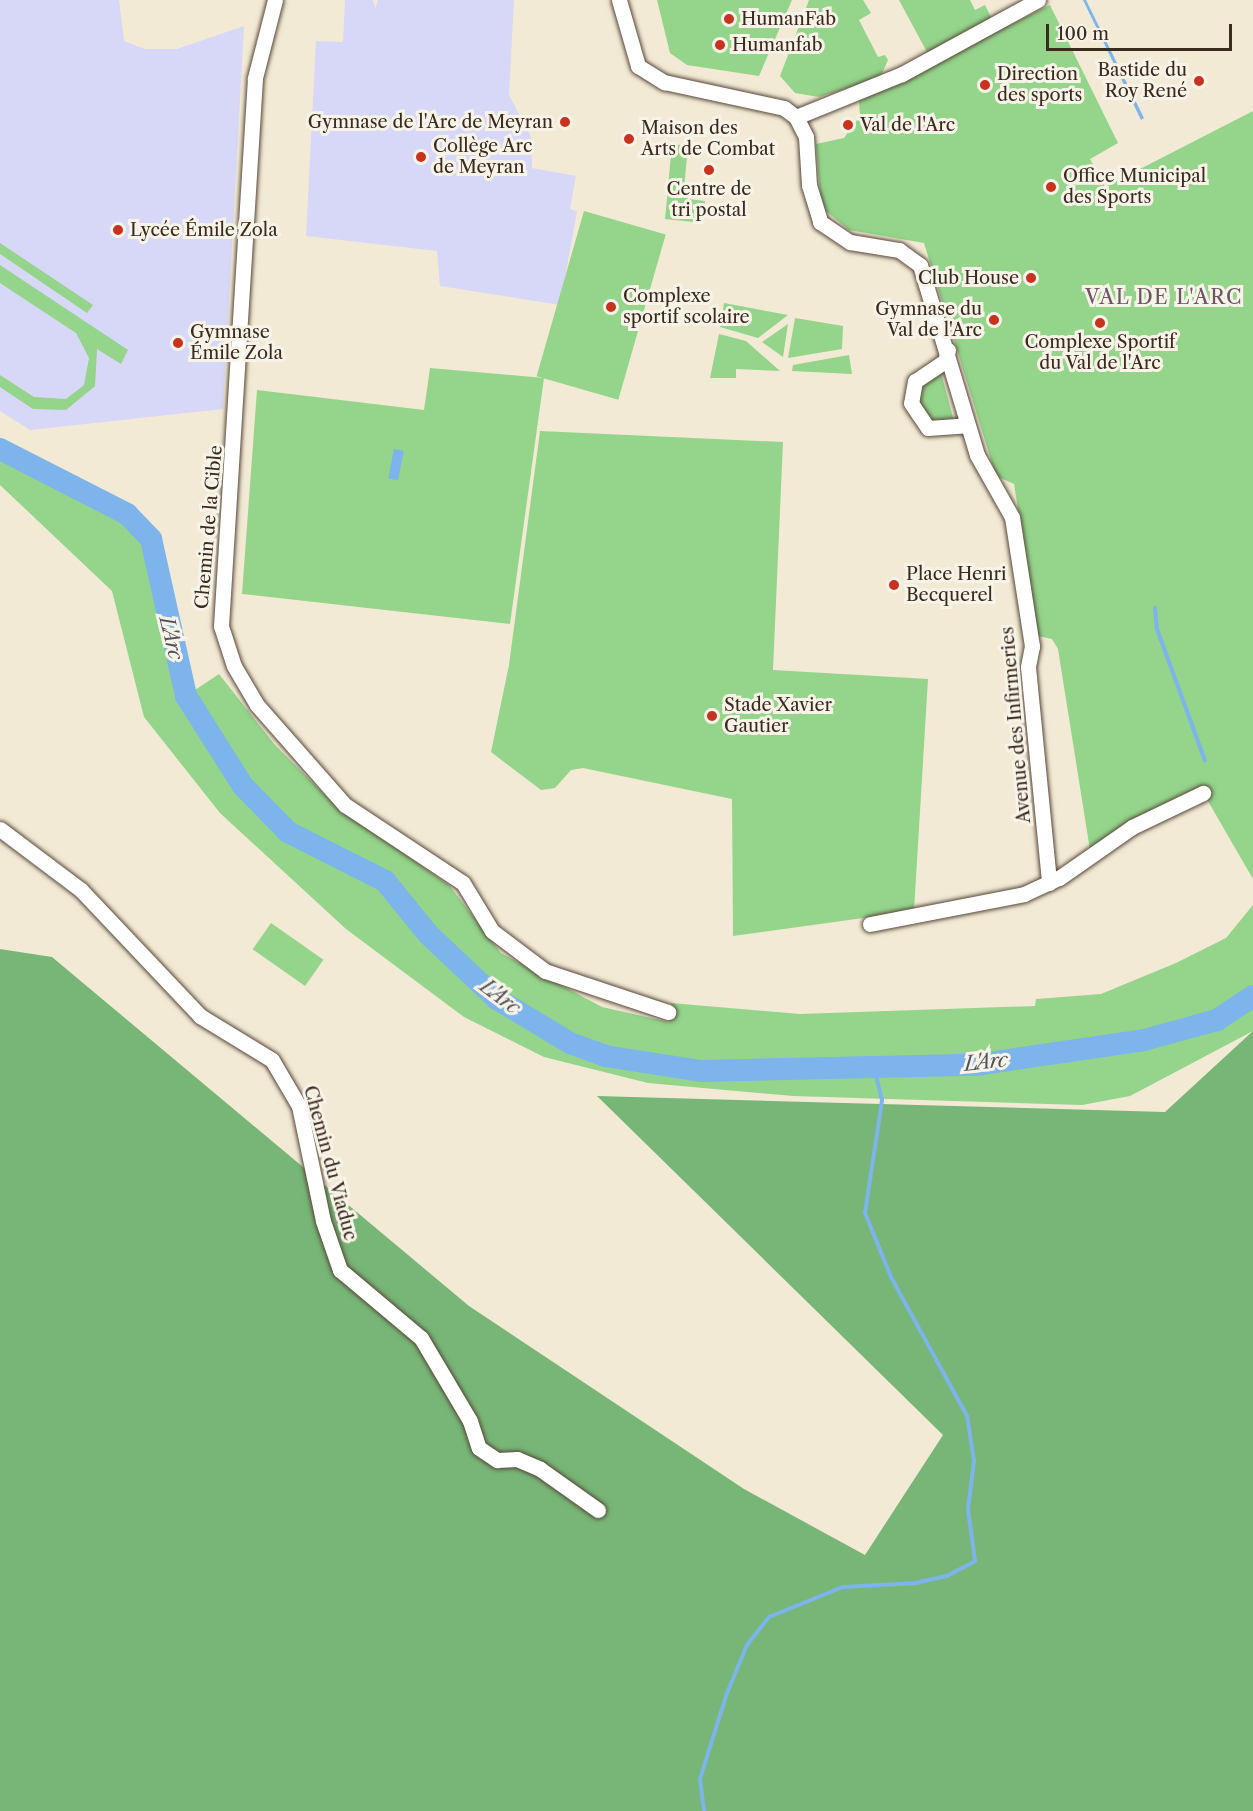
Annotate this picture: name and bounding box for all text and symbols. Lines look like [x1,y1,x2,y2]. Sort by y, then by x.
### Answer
place label: HumanFab [741,8,836,30]
marker: HumanFab [722,12,736,26]
scale bar [1049,12,1235,50]
text: 100 m [1057,23,1109,45]
place label: Humanfab [732,34,823,56]
marker: Humanfab [713,38,727,52]
place label: Bastide du Roy René [1097,60,1187,103]
place label: Direction des sports [997,64,1082,106]
marker: Bastide du Roy René [1192,74,1206,88]
marker: Direction des sports [978,78,992,92]
place label: Gymnase de l'Arc de Meyran [308,111,553,133]
place label: Val de l'Arc [860,114,955,136]
marker: Gymnase de l'Arc de Meyran [558,115,572,129]
place label: Maison des Arts de Combat [641,118,775,160]
marker: Val de l'Arc [841,118,855,132]
marker: Maison des Arts de Combat [622,132,636,146]
place label: Collège Arc de Meyran [433,136,533,178]
marker: Collège Arc de Meyran [414,150,428,164]
marker: Centre de tri postal [702,163,716,177]
place label: Office Municipal des Sports [1063,166,1206,208]
place label: Centre de tri postal [667,179,751,222]
marker: Office Municipal des Sports [1044,180,1058,194]
place label: Lycée Émile Zola [130,219,278,241]
marker: Lycée Émile Zola [111,223,125,237]
place label: Club House [918,267,1019,289]
marker: Club House [1024,271,1038,285]
district label: VAL DE L'ARC [1085,285,1243,309]
place label: Complexe sportif scolaire [623,286,750,328]
place label: Gymnase du Val de l'Arc [875,299,982,342]
marker: Complexe sportif scolaire [604,300,618,314]
marker: Gymnase du Val de l'Arc [987,313,1001,327]
marker: Complexe Sportif du Val de l'Arc [1093,316,1107,330]
place label: Gymnase Émile Zola [190,322,283,364]
place label: Complexe Sportif du Val de l'Arc [1024,332,1176,374]
marker: Gymnase Émile Zola [171,336,185,350]
street label: Chemin de la Cible [191,444,227,610]
place label: Place Henri Becquerel [906,564,1006,606]
marker: Place Henri Becquerel [887,578,901,592]
water label: L'Arc [154,614,188,662]
street label: Avenue des Infirmeries [997,626,1035,824]
place label: Stade Xavier Gautier [724,695,833,738]
marker: Stade Xavier Gautier [705,709,719,723]
water label: L'Arc [475,974,525,1020]
water label: L'Arc [963,1048,1009,1076]
street label: Chemin du Viaduc [299,1083,361,1243]

